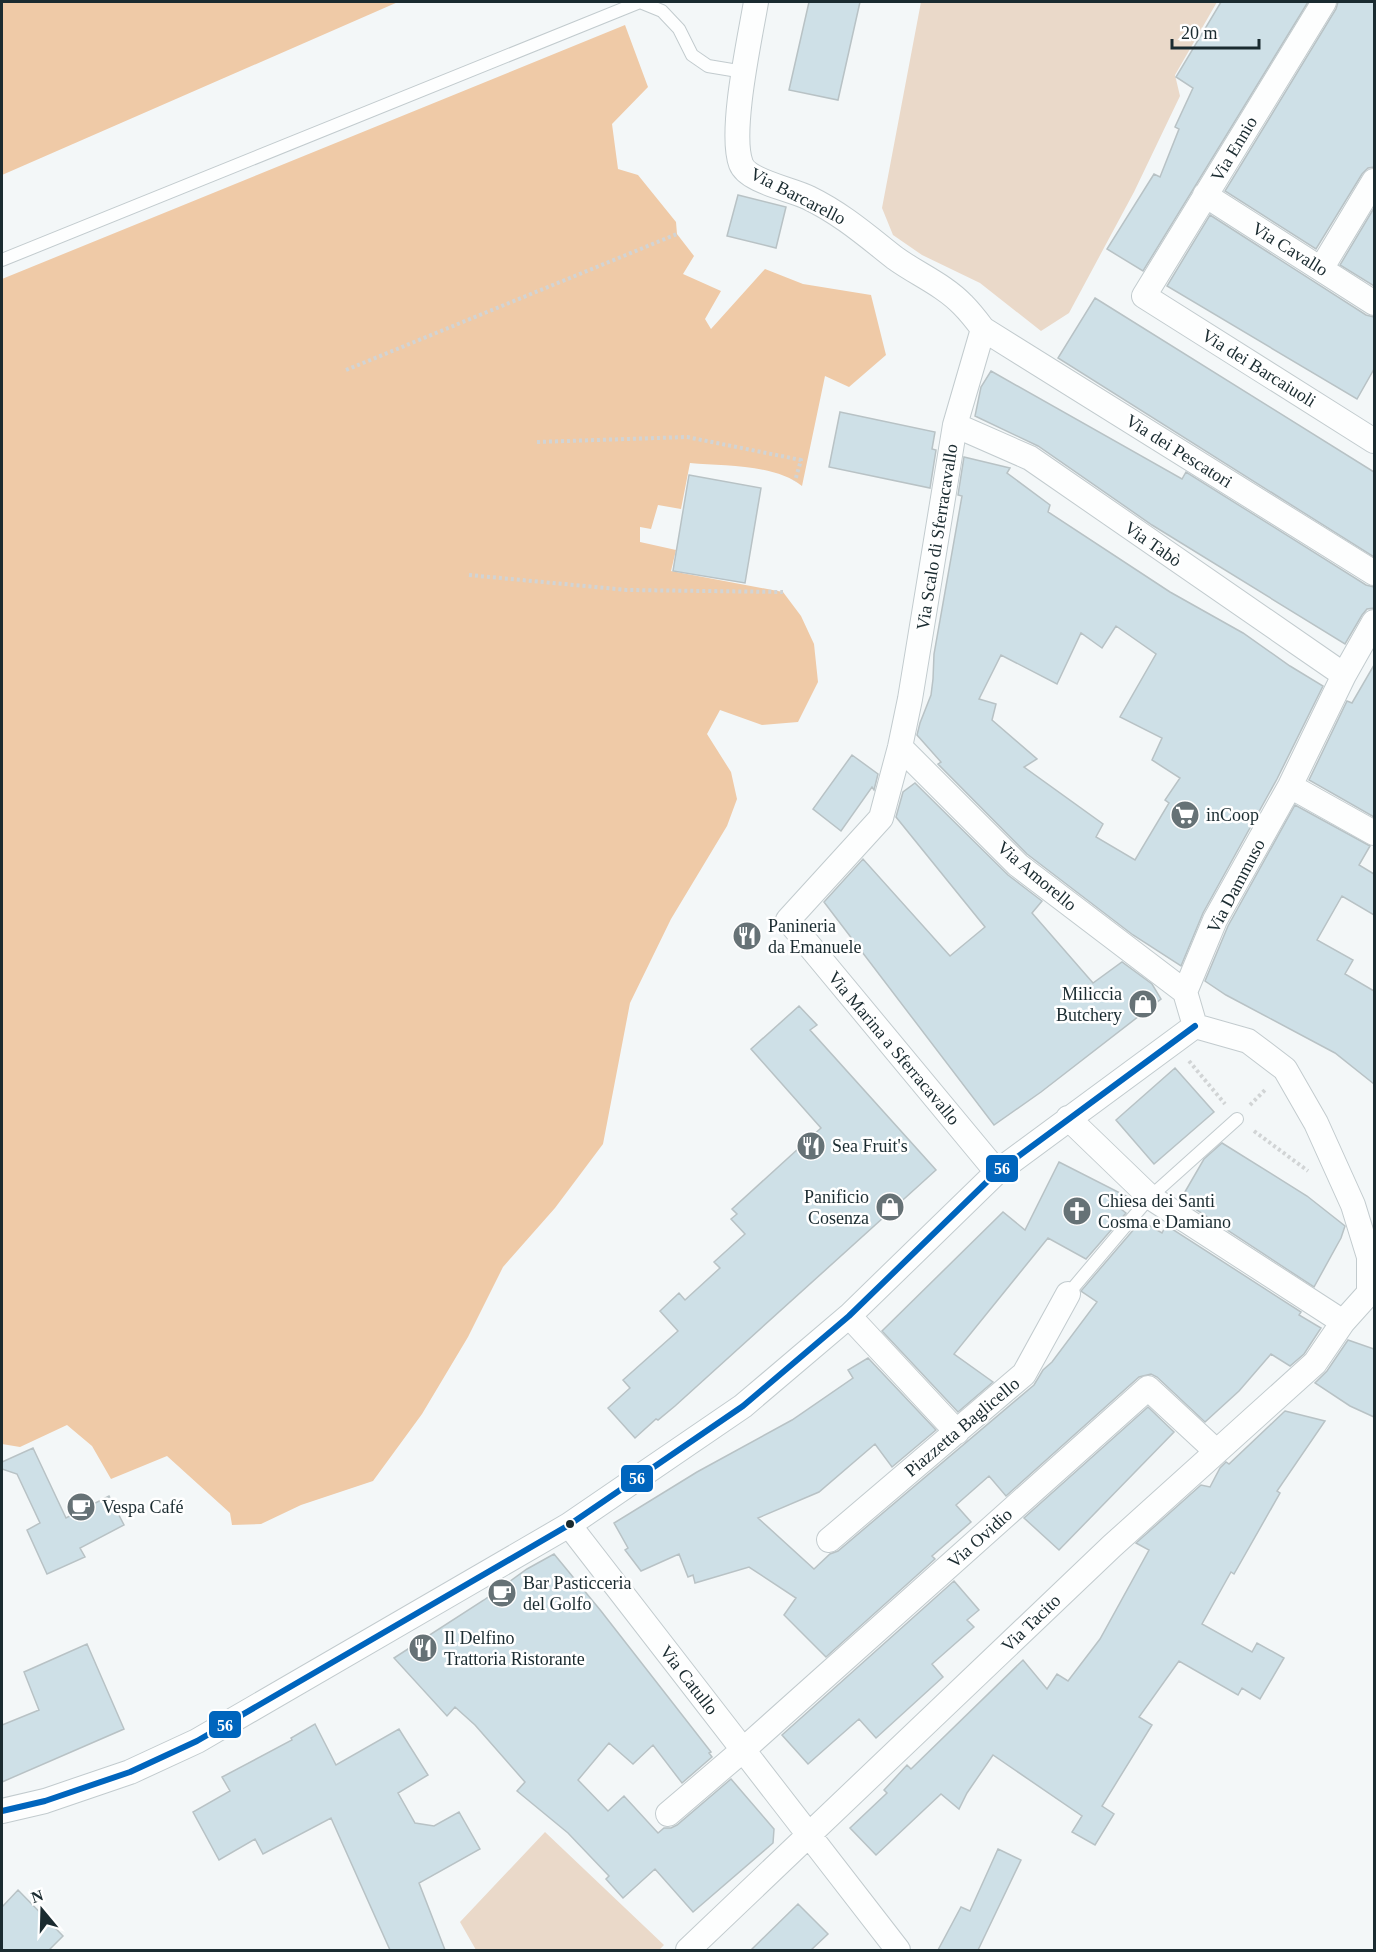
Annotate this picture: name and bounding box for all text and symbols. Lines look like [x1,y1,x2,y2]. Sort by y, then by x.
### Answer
scale bar [1172,12,1259,50]
text: 20 m [1181,23,1218,43]
street label: Via Ennio [1207,113,1261,185]
street label: Via Barcarello [747,163,849,229]
street label: Via Cavallo [1248,218,1332,280]
street label: Via dei Barcaiuoli [1198,325,1320,411]
street label: Via dei Pescatori [1122,410,1236,492]
street label: Via Scalo di Sferracavallo [912,442,962,632]
street label: Via Tabò [1121,517,1185,571]
supermarket icon: inCoop [1169,799,1201,831]
place label: inCoop [1206,805,1259,825]
street label: Via Dammuso [1203,836,1269,936]
street label: Via Amorello [993,837,1081,915]
place label: Panineria da Emanuele [768,916,861,957]
restaurant icon: Panineria da Emanuele [731,920,763,952]
street label: Via Marina a Sferracavallo [824,967,964,1129]
place label: Miliccia Butchery [1056,984,1122,1025]
shop icon: Miliccia Butchery [1127,988,1159,1020]
restaurant icon: Sea Fruit's [795,1130,827,1162]
place label: Sea Fruit's [832,1136,908,1156]
line badge: 56 [985,1154,1019,1183]
text: 56 [994,1160,1010,1177]
place label: Panificio Cosenza [804,1187,869,1228]
shop icon: Panificio Cosenza [874,1191,906,1223]
place label: Chiesa dei Santi Cosma e Damiano [1098,1191,1231,1232]
church icon: Chiesa dei Santi Cosma e Damiano [1061,1195,1093,1227]
street label: Piazzetta Baglicello [901,1373,1023,1481]
line badge: 56 [620,1464,654,1493]
text: 56 [629,1470,645,1487]
cafe icon: Vespa Café [65,1491,97,1523]
place label: Vespa Café [102,1497,183,1517]
street label: Via Ovidio [944,1504,1016,1572]
unlabelled marker [564,1518,576,1530]
place label: Bar Pasticceria del Golfo [523,1573,631,1614]
cafe icon: Bar Pasticceria del Golfo [486,1577,518,1609]
street label: Via Tacito [998,1590,1064,1656]
place label: Il Delfino Trattoria Ristorante [444,1628,585,1669]
restaurant icon: Il Delfino Trattoria Ristorante [407,1632,439,1664]
street label: Via Catullo [656,1641,722,1719]
line badge: 56 [208,1710,242,1739]
text: 56 [217,1717,233,1734]
north arrow [12,1880,72,1940]
text: N [29,1886,46,1906]

